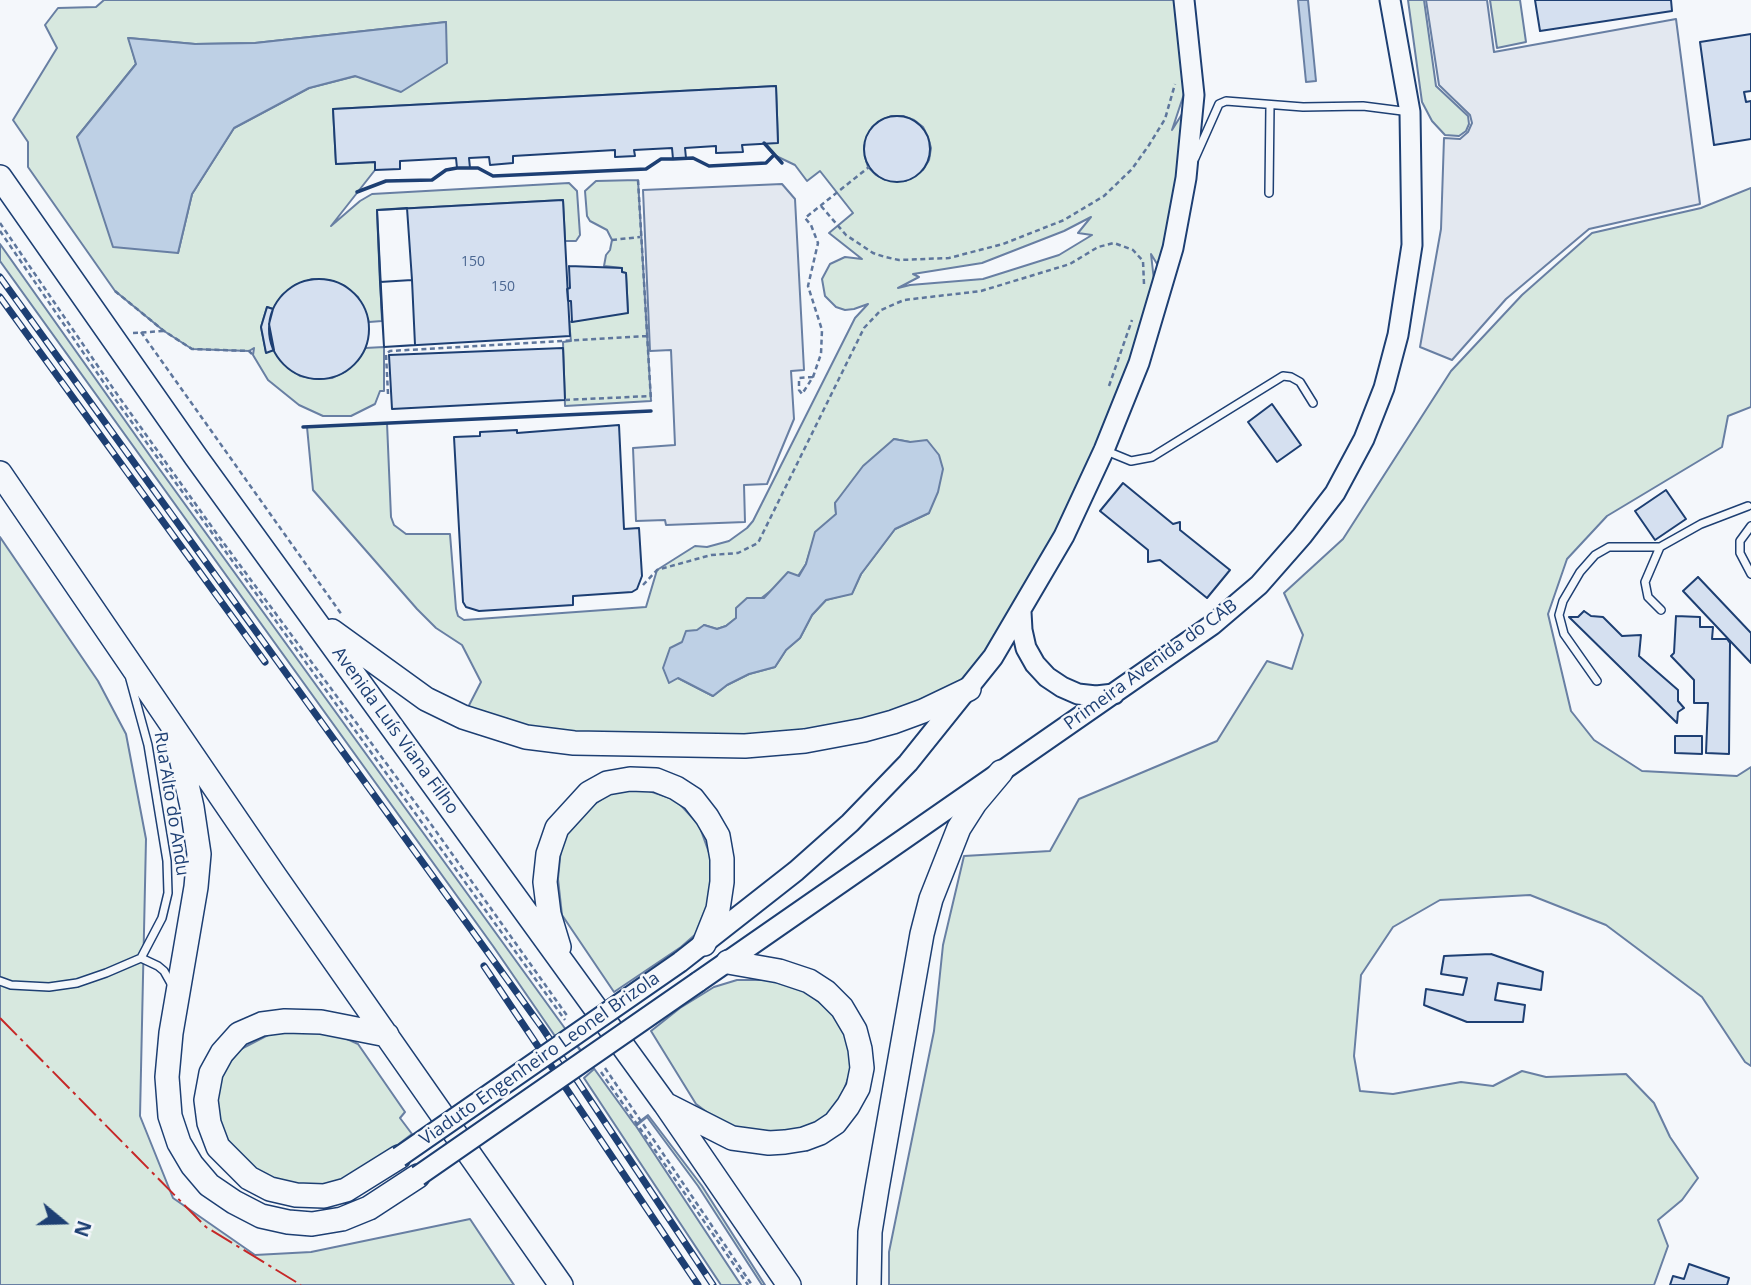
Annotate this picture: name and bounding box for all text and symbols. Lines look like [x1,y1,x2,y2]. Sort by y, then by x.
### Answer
house number: 150 [461,254,485,270]
house number: 150 [491,279,515,295]
street label: Primeira Avenida do CAB [1060,595,1242,735]
street label: Avenida Luís Viana Filho [327,643,463,819]
street label: Rua Alto do Andu [149,730,193,878]
street label: Viaduto Engenheiro Leonel Brizola [416,968,664,1150]
north arrow [28,1187,98,1257]
text: N [68,1217,98,1240]

